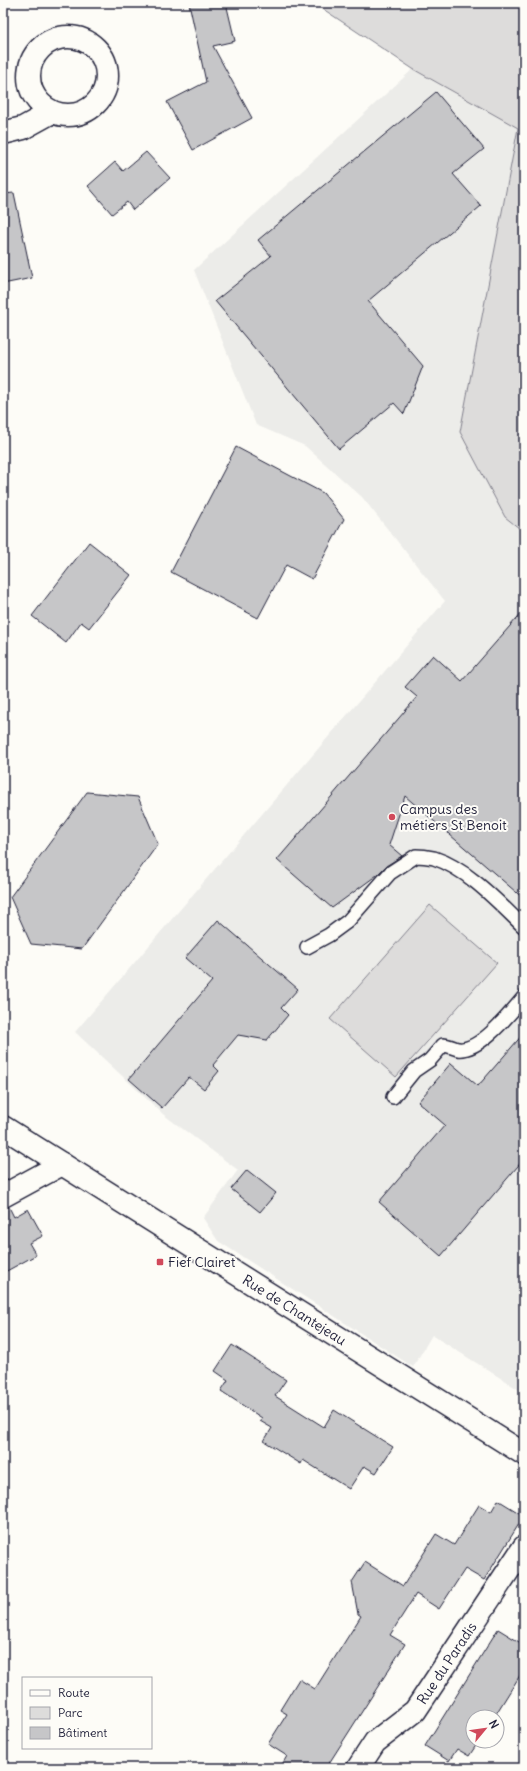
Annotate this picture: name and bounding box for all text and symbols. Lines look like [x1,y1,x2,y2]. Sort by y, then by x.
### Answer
place label: Campus des métiers St Benoit [400,800,507,834]
marker: Campus des métiers St Benoit [387,812,397,822]
place label: Fief Clairet [168,1253,236,1271]
marker: Fief Clairet [155,1257,165,1267]
street label: Rue de Chantejeau [239,1271,350,1349]
street label: Rue du Paradis [413,1619,481,1708]
legend [22,1677,152,1749]
text: Route [58,1685,90,1700]
text: Parc [58,1705,83,1720]
north arrow [465,1709,505,1749]
text: N [486,1717,502,1731]
text: Bâtiment [58,1725,107,1740]

